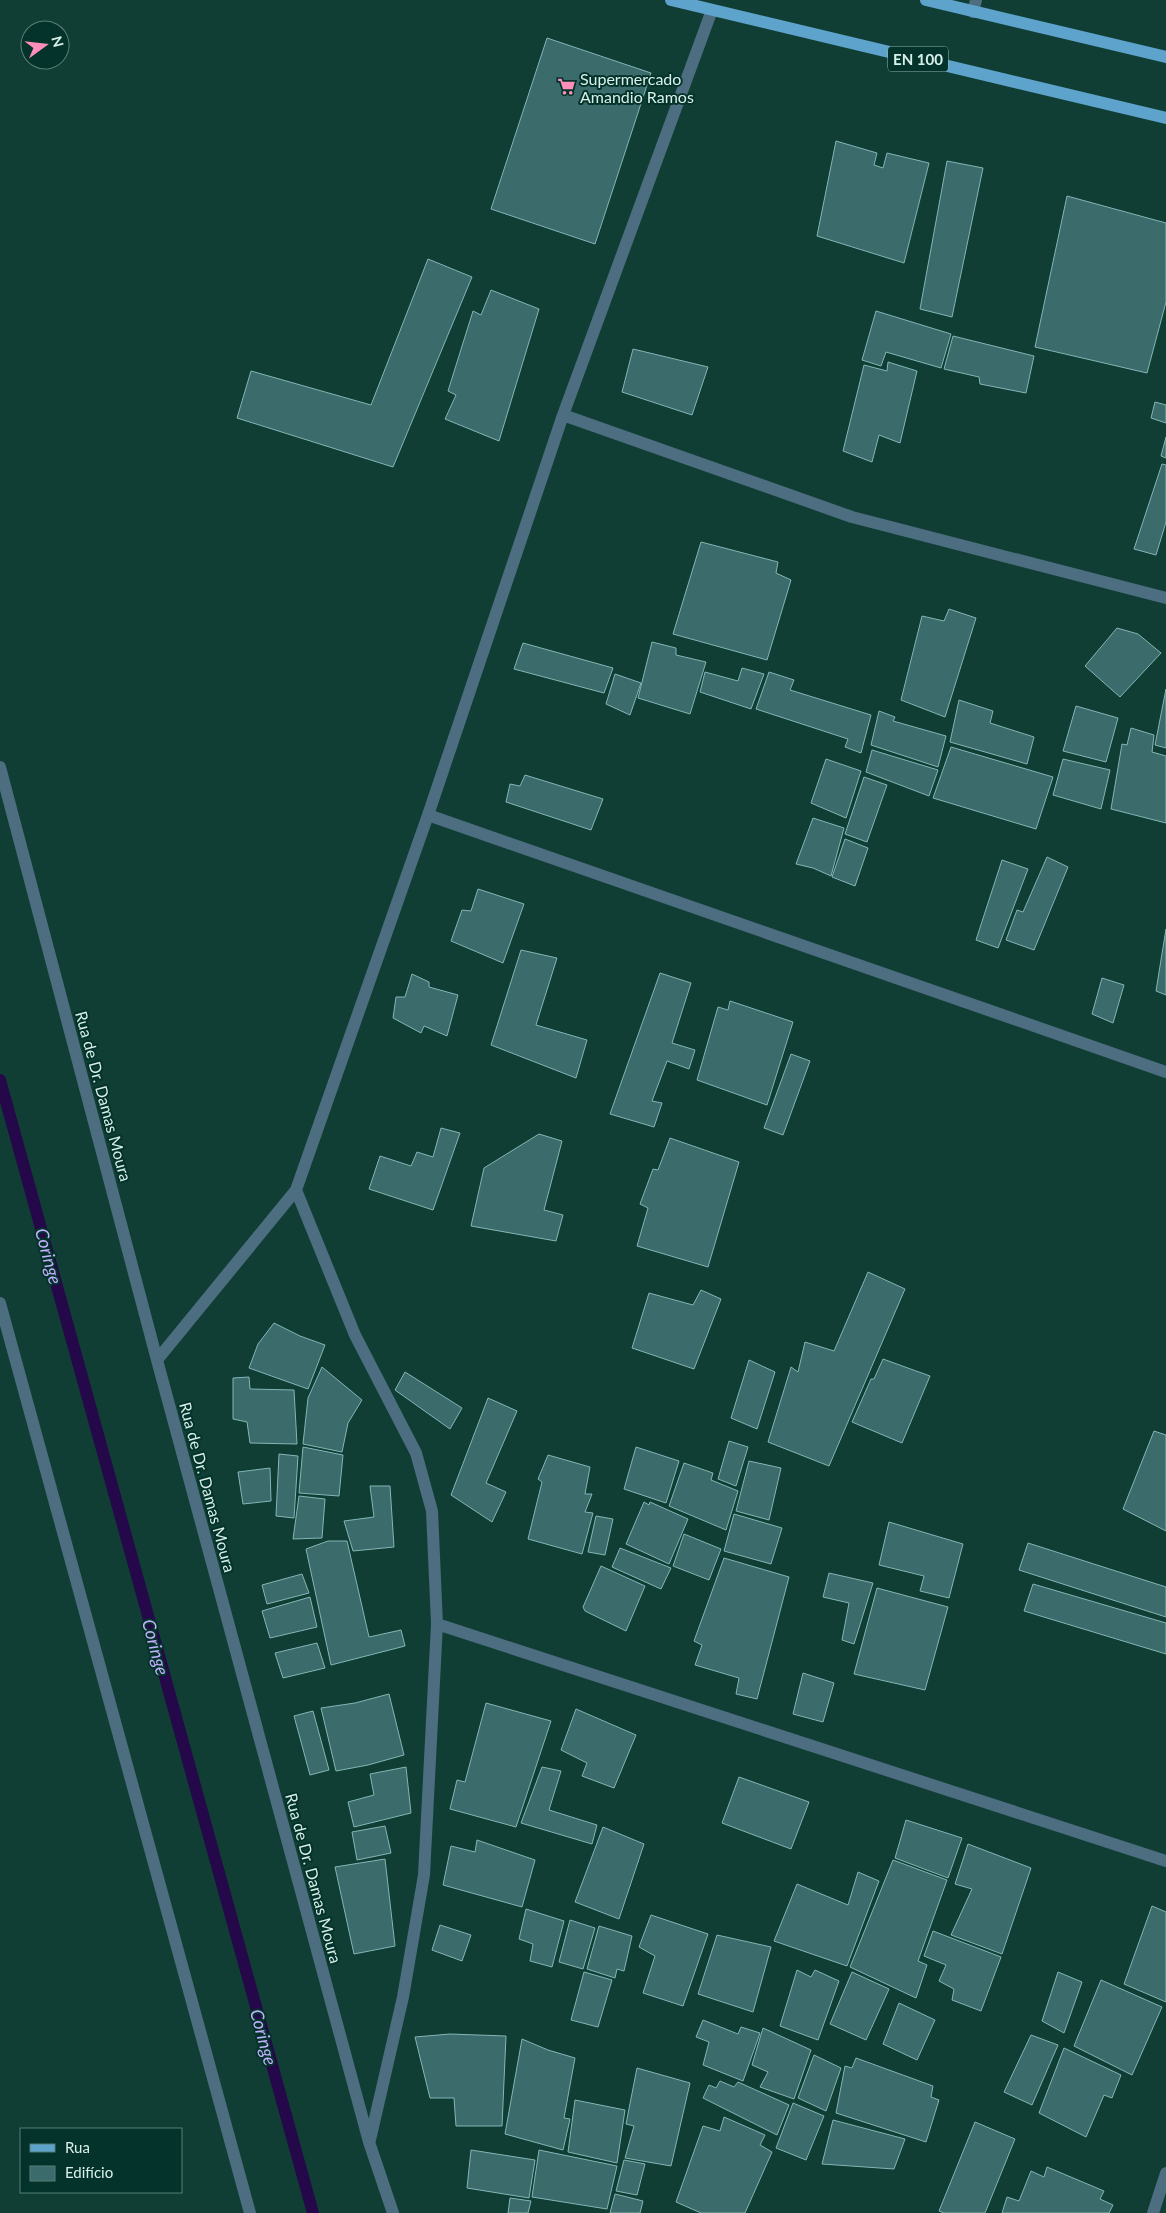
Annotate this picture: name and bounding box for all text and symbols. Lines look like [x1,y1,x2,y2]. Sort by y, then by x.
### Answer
north arrow [20,20,70,70]
text: N [48,34,68,49]
road number: EN 100 [888,46,948,72]
place label: Supermercado Amandio Ramos [580,69,694,106]
supermarket icon: Supermercado Amandio Ramos [556,77,576,97]
street label: Rua de Dr. Damas Moura [72,1009,136,1183]
water label: Coringe [31,1226,67,1286]
street label: Rua de Dr. Damas Moura [176,1400,240,1574]
water label: Coringe [138,1617,174,1677]
street label: Rua de Dr. Damas Moura [282,1791,346,1965]
water label: Coringe [246,2007,282,2067]
legend [20,2128,182,2193]
text: Rua [65,2138,90,2156]
text: Edifício [65,2163,113,2181]

